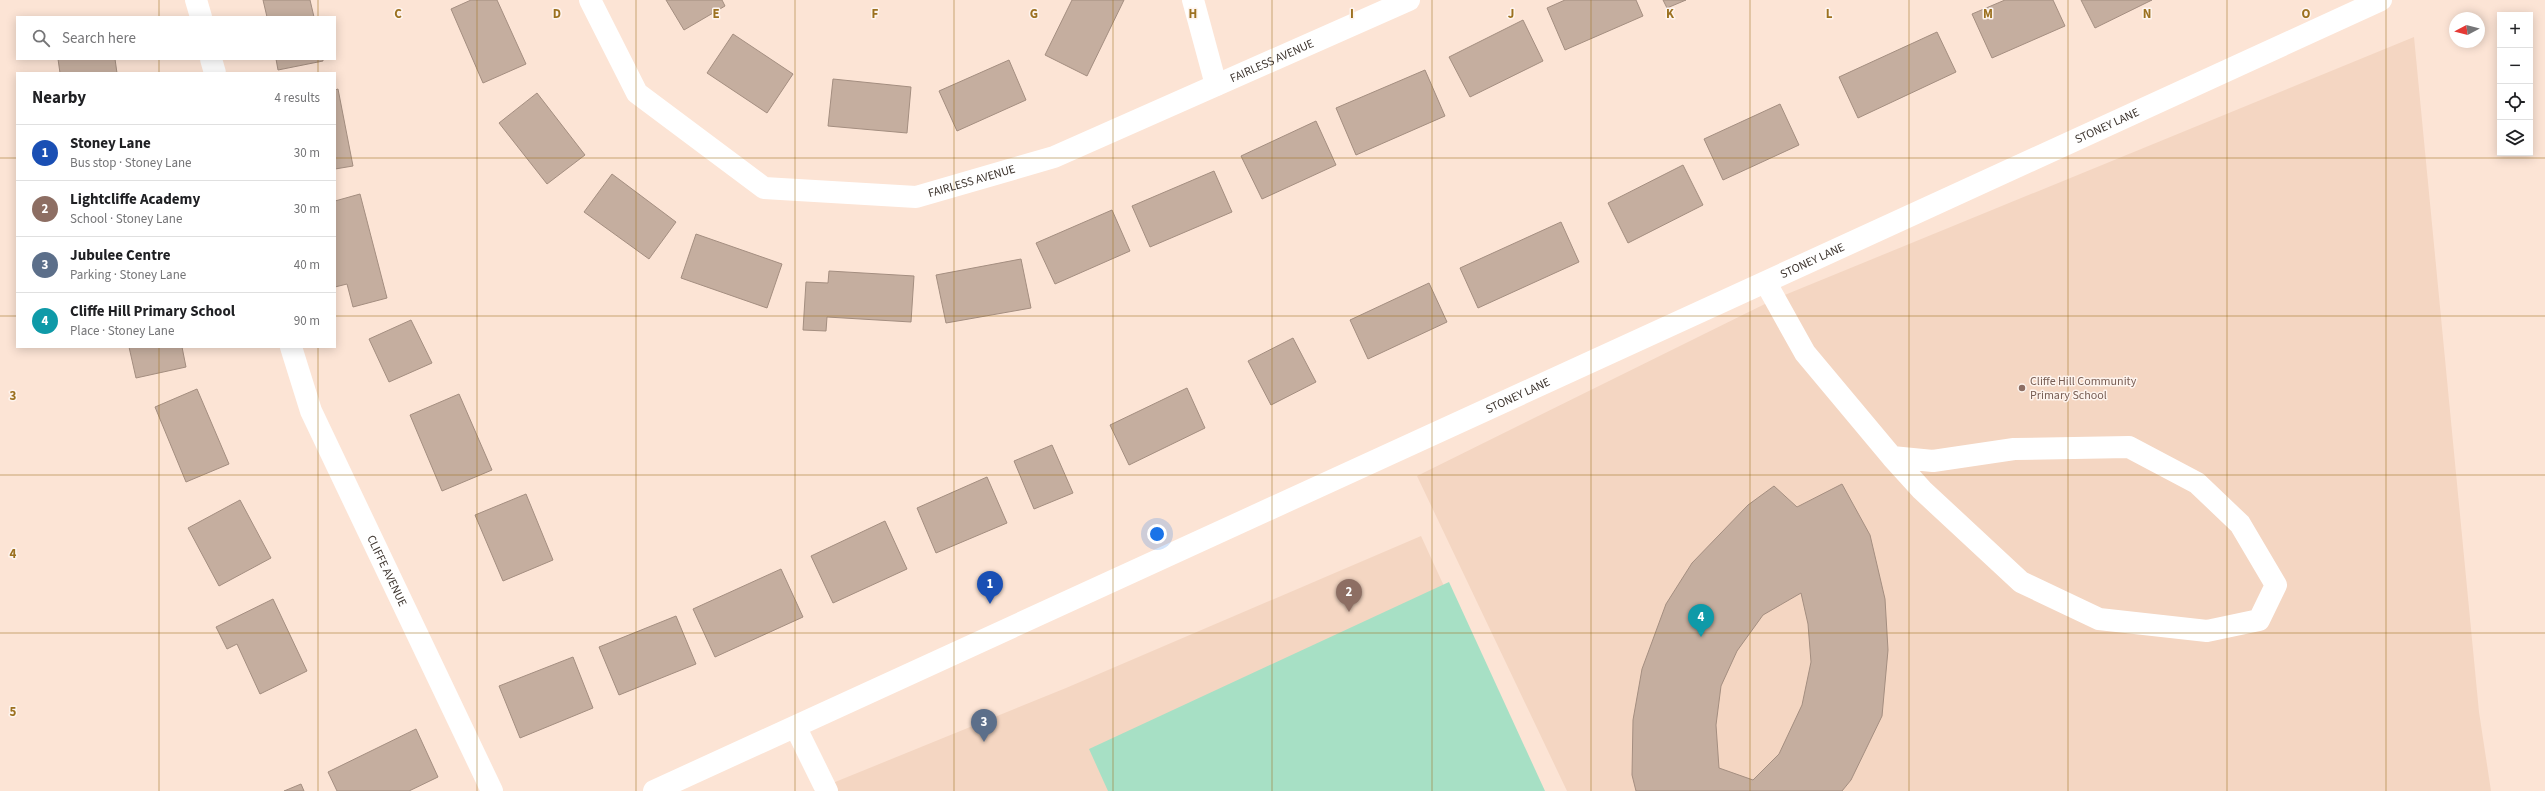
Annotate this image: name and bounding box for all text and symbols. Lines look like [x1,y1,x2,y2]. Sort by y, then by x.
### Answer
text: C [394,5,402,23]
text: D [553,5,561,23]
text: E [712,5,720,23]
text: F [872,5,879,23]
text: G [1030,5,1038,23]
text: H [1189,5,1197,23]
text: I [1350,5,1354,23]
text: J [1508,5,1514,23]
text: K [1666,5,1675,23]
text: L [1826,5,1833,23]
text: M [1983,5,1993,23]
text: N [2143,5,2151,23]
text: O [2302,5,2311,23]
north arrow [2449,12,2485,48]
map controls [2497,12,2533,156]
button: + [2497,12,2533,48]
search box [16,16,336,60]
icon: search [30,27,52,49]
text: Search here [62,28,136,49]
street label: FAIRLESS AVENUE [1227,35,1316,87]
button: − [2497,48,2533,84]
button: locate [2497,84,2533,120]
text: Nearby [32,86,86,110]
text: 4 results [275,89,320,107]
street label: STONEY LANE [2072,103,2142,148]
button: layers [2497,120,2533,156]
text: Stoney Lane [70,133,151,154]
text: 1 [42,144,48,162]
text: 30 m [294,144,320,162]
text: Bus stop · Stoney Lane [70,154,192,172]
street label: FAIRLESS AVENUE [926,160,1017,202]
text: Lightcliffe Academy [70,189,200,210]
text: 2 [42,200,48,218]
text: 30 m [294,200,320,218]
text: School · Stoney Lane [70,210,182,228]
street label: STONEY LANE [1777,238,1847,283]
text: Jubulee Centre [70,245,171,266]
text: 3 [42,256,48,274]
text: 40 m [294,256,320,274]
text: Parking · Stoney Lane [70,266,186,284]
text: Cliffe Hill Primary School [70,301,235,322]
text: 4 [42,312,48,330]
text: 90 m [294,312,320,330]
text: Place · Stoney Lane [70,322,174,340]
street label: STONEY LANE [1483,373,1553,417]
place label: Cliffe Hill Community Primary School [2030,373,2137,404]
marker: Cliffe Hill Community Primary School [2017,383,2027,393]
text: 3 [10,387,17,405]
your location [1147,524,1167,544]
street label: CLIFFE AVENUE [363,532,411,609]
text: 4 [10,545,17,563]
pin: 1 [977,571,1003,604]
pin: 2 [1336,579,1362,612]
pin: 4 [1688,604,1714,637]
text: 5 [10,703,17,721]
pin: 3 [971,709,997,742]

